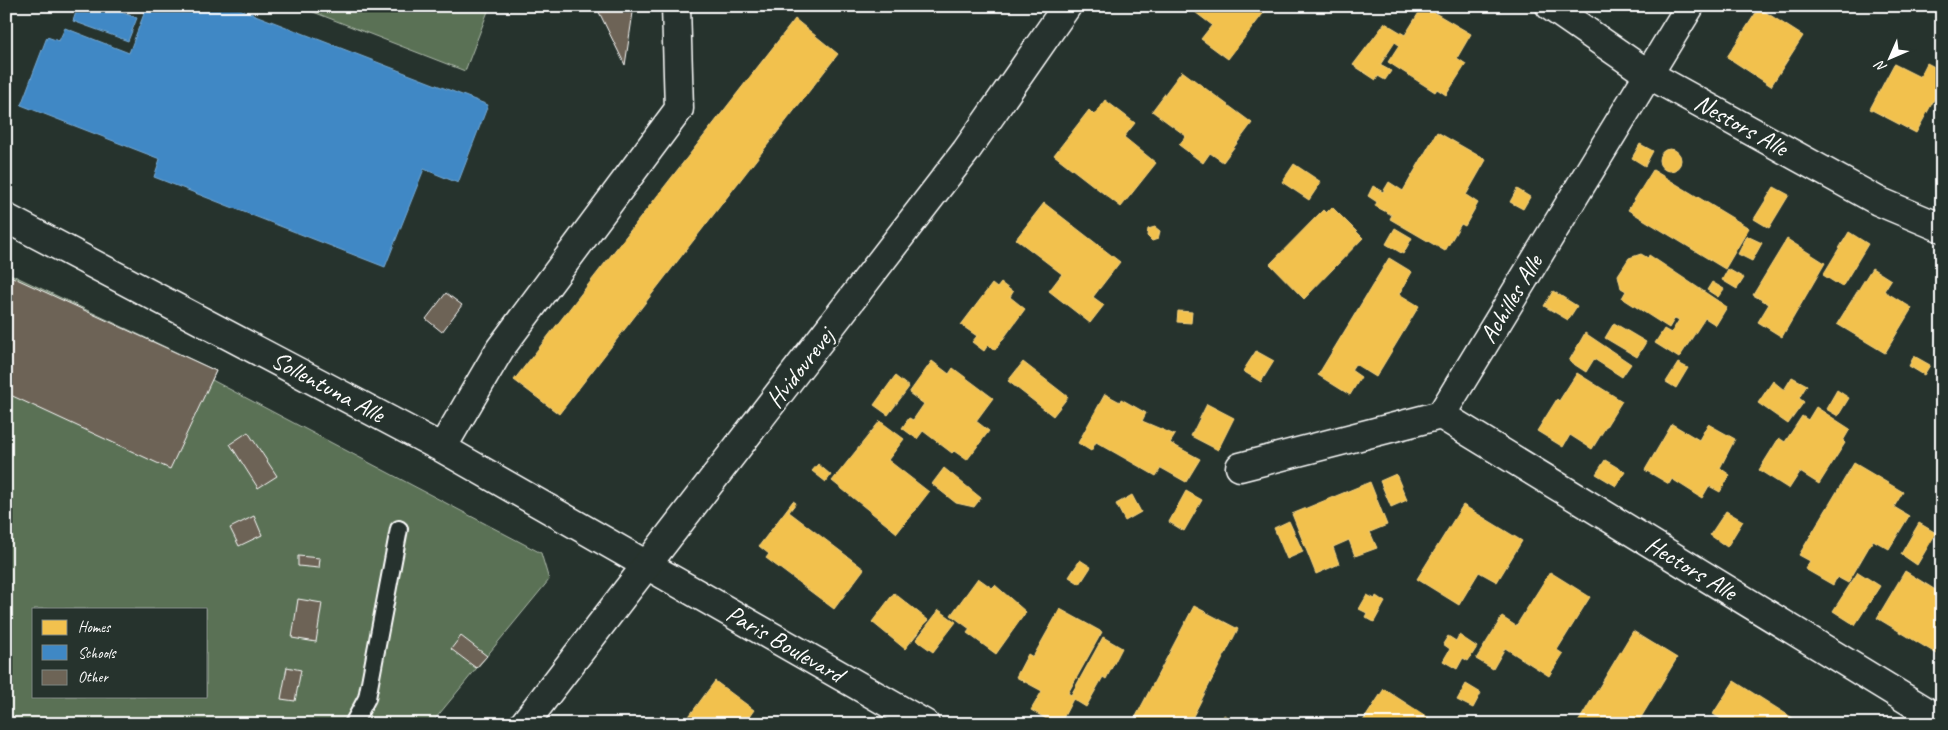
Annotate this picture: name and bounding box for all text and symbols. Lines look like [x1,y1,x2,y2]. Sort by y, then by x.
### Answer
north arrow [1866,32,1916,82]
text: N [1870,56,1890,76]
street label: Nestors Alle [1689,86,1795,165]
street label: Achilles Alle [1472,247,1551,349]
street label: Hvidovrevej [759,319,843,415]
street label: Sollentuna Alle [266,344,392,431]
street label: Hectors Alle [1640,528,1744,609]
street label: Paris Boulevard [721,598,852,692]
legend [32,608,208,698]
text: Homes [78,618,112,637]
text: Schools [78,644,117,663]
text: Other [78,668,109,687]

